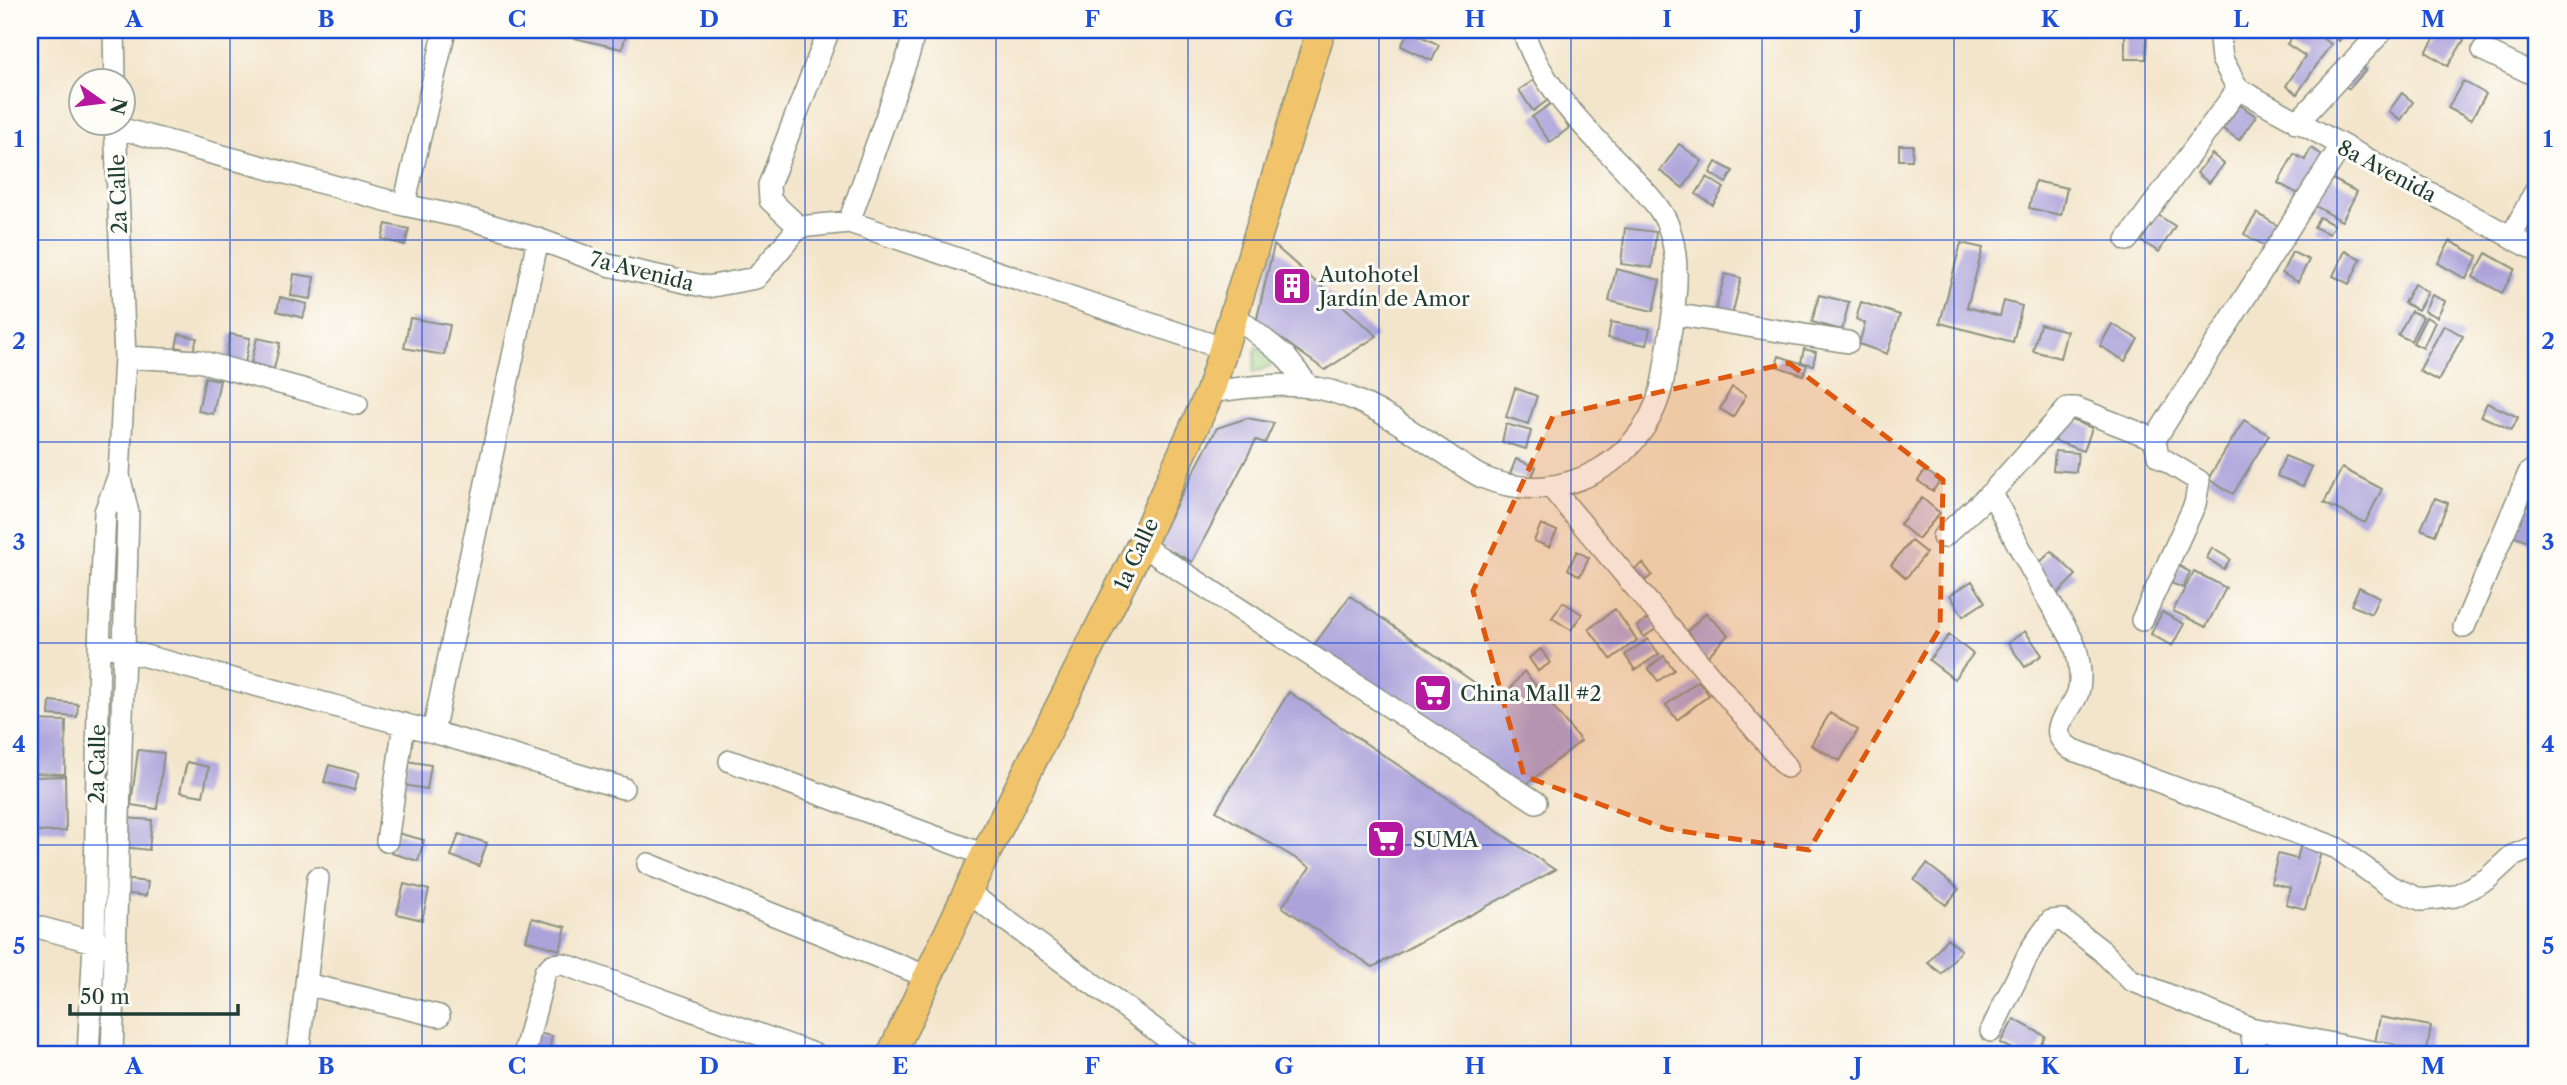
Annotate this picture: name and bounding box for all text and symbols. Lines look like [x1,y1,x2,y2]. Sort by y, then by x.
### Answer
text: A [124,5,144,33]
text: B [317,5,335,33]
text: C [508,5,526,33]
text: D [699,5,719,33]
text: E [892,5,908,33]
text: F [1084,5,1100,33]
text: G [1274,5,1294,33]
text: H [1465,5,1486,33]
text: I [1662,5,1672,33]
text: J [1849,5,1863,33]
text: K [2041,5,2060,33]
text: L [2233,5,2249,33]
text: M [2421,5,2445,33]
north arrow [66,66,136,136]
text: N [105,95,131,117]
text: 1 [14,125,25,153]
text: 1 [2543,125,2554,153]
street label: 8a Avenida [2333,135,2441,208]
street label: 2a Calle [104,154,132,234]
street label: 7a Avenida [587,246,697,296]
place label: Autohotel Jardín de Amor [1316,262,1470,311]
building icon: Autohotel Jardín de Amor [1271,265,1313,307]
text: 2 [12,327,26,355]
text: 2 [2541,327,2555,355]
street label: 1a Calle [1108,514,1164,594]
text: 3 [13,528,26,556]
text: 3 [2542,528,2555,556]
supermarket icon: China Mall #2 [1412,672,1454,714]
place label: China Mall #2 [1460,681,1602,706]
street label: 2a Calle [84,724,110,804]
text: 4 [12,730,26,758]
text: 4 [2541,730,2555,758]
supermarket icon: SUMA [1365,818,1407,860]
place label: SUMA [1413,827,1479,852]
text: 5 [13,932,25,960]
text: 5 [2542,932,2554,960]
scale bar [70,973,238,1017]
text: 50 m [80,984,130,1009]
text: A [124,1052,144,1080]
text: B [317,1052,335,1080]
text: C [508,1052,526,1080]
text: D [699,1052,719,1080]
text: E [892,1052,908,1080]
text: F [1084,1052,1100,1080]
text: G [1274,1052,1294,1080]
text: H [1465,1052,1486,1080]
text: I [1662,1052,1672,1080]
text: J [1849,1052,1863,1080]
text: K [2041,1052,2060,1080]
text: L [2233,1052,2249,1080]
text: M [2421,1052,2445,1080]

